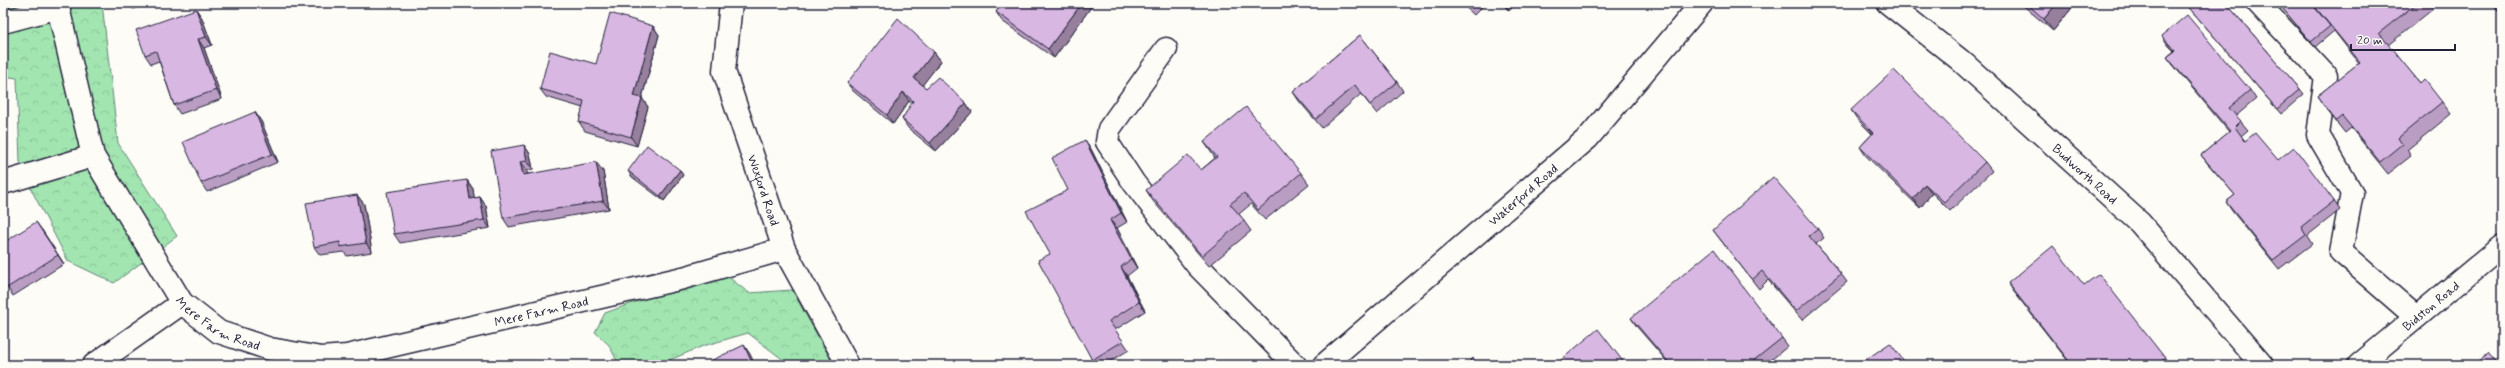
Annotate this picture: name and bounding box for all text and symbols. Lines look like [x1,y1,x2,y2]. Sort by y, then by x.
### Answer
scale bar [2351,26,2455,52]
text: 20 m [2357,33,2383,49]
street label: Budworth Road [2048,141,2121,209]
street label: Wexford Road [743,153,783,228]
street label: Waterford Road [1485,161,1562,230]
street label: Bidston Road [2399,278,2464,335]
street label: Mere Farm Road [493,293,590,331]
street label: Mere Farm Road [170,294,262,355]

